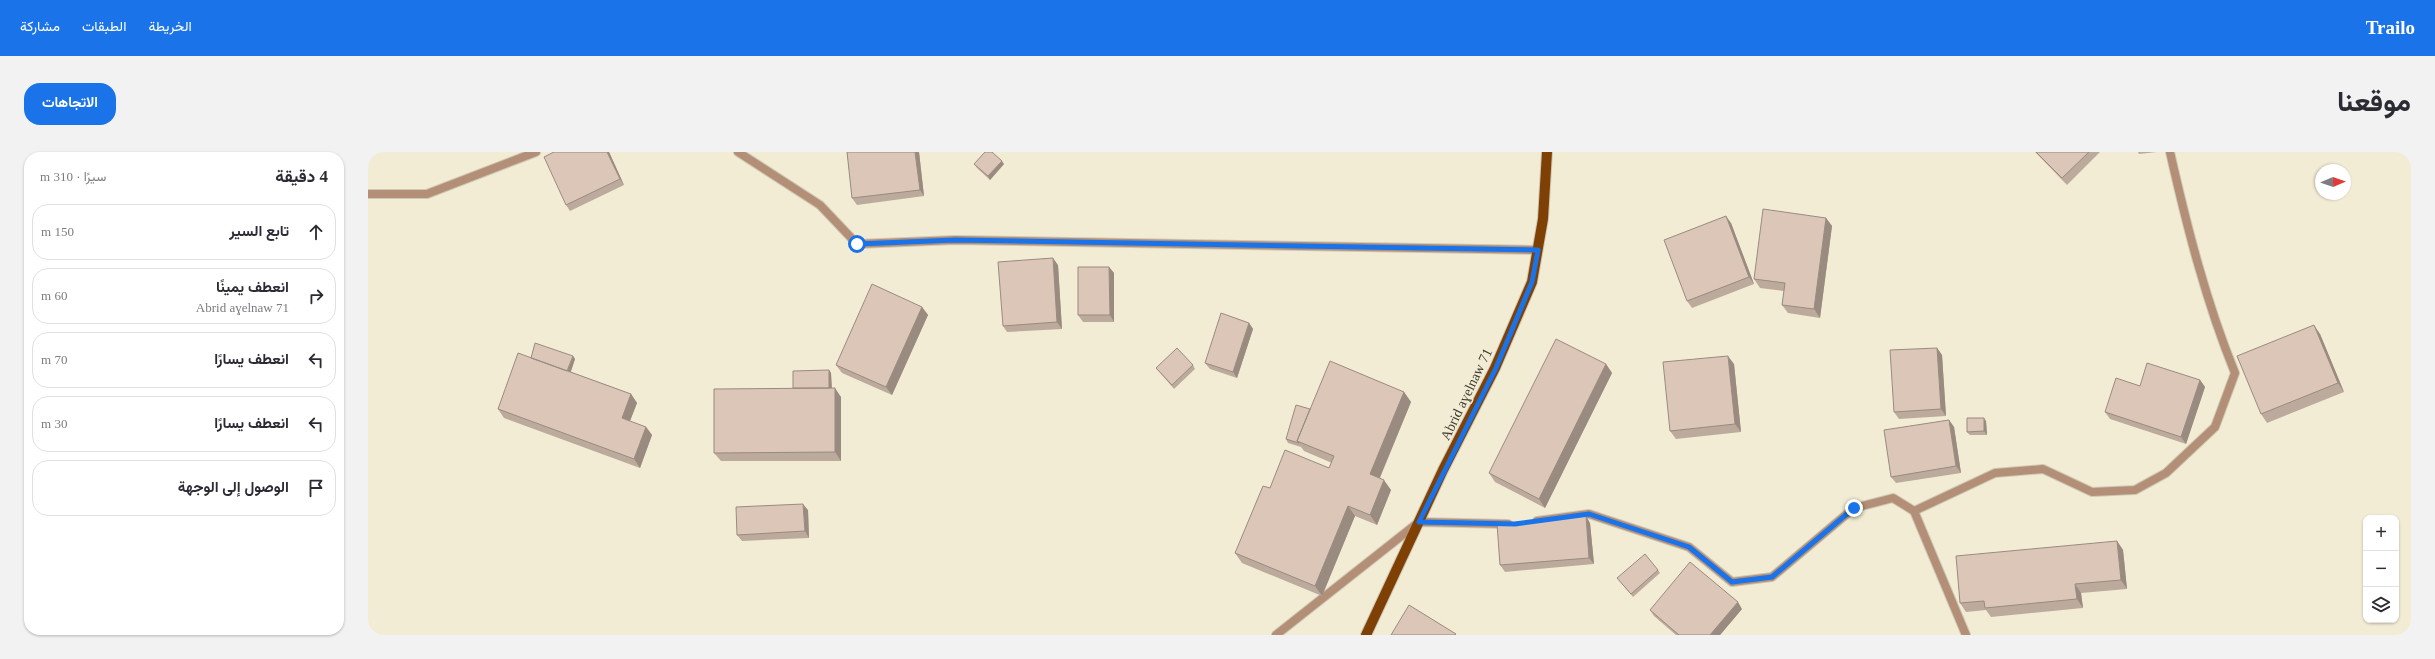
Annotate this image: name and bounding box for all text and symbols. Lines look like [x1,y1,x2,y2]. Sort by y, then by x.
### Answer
text: Trailo [2366,17,2415,38]
text: مشاركة [20,19,60,34]
text: الطبقات [82,19,126,34]
text: الخريطة [148,19,192,34]
button: الاتجاهات [24,83,116,125]
text: موقعنا [2337,86,2411,117]
north arrow [2315,164,2351,200]
text: 4 دقيقة [275,167,328,186]
text: سيرًا · 310 m [40,169,106,184]
icon: ahead [305,221,327,243]
text: تابع السير [229,223,289,239]
text: 150 m [41,224,74,239]
route start [848,235,866,253]
text: انعطف يمينًا [216,279,289,295]
icon: right [305,285,327,307]
text: 60 m [41,288,67,303]
text: Abrid aɣelnaw 71 [196,300,289,315]
street label: Abrid aɣelnaw 71 [1438,346,1495,443]
icon: left [305,349,327,371]
text: انعطف يسارًا [214,351,289,367]
text: 70 m [41,352,67,367]
icon: left [305,413,327,435]
text: انعطف يسارًا [214,415,289,431]
text: 30 m [41,416,67,431]
icon: arrive [305,477,327,499]
text: الوصول إلى الوجهة [178,479,289,495]
route end [1845,499,1863,517]
map controls [2363,515,2399,623]
button: + [2363,515,2399,551]
button: − [2363,551,2399,587]
button: layers [2363,587,2399,623]

